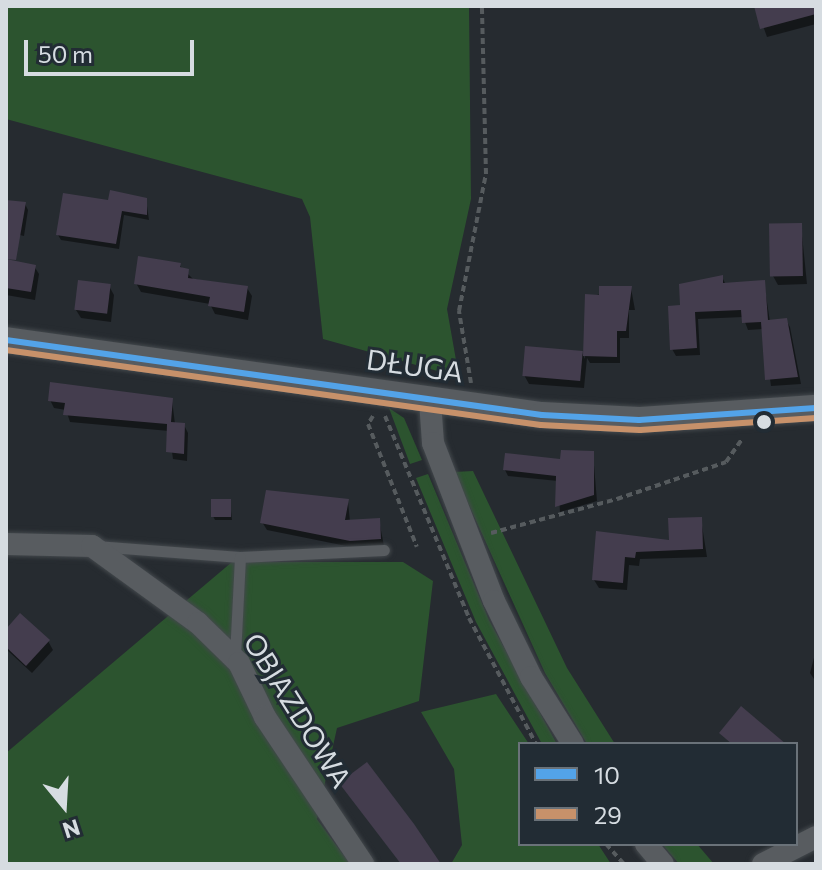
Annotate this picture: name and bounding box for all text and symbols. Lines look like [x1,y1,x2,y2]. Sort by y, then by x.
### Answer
scale bar [28,24,198,74]
text: 50 m [38,39,93,68]
street label: DŁUGA [364,342,466,388]
unlabelled marker [756,414,772,430]
street label: OBJAZDOWA [237,626,359,794]
legend [518,742,798,846]
text: 10 [594,760,620,789]
north arrow [24,766,104,846]
text: 29 [594,800,622,829]
text: N [60,814,84,845]

